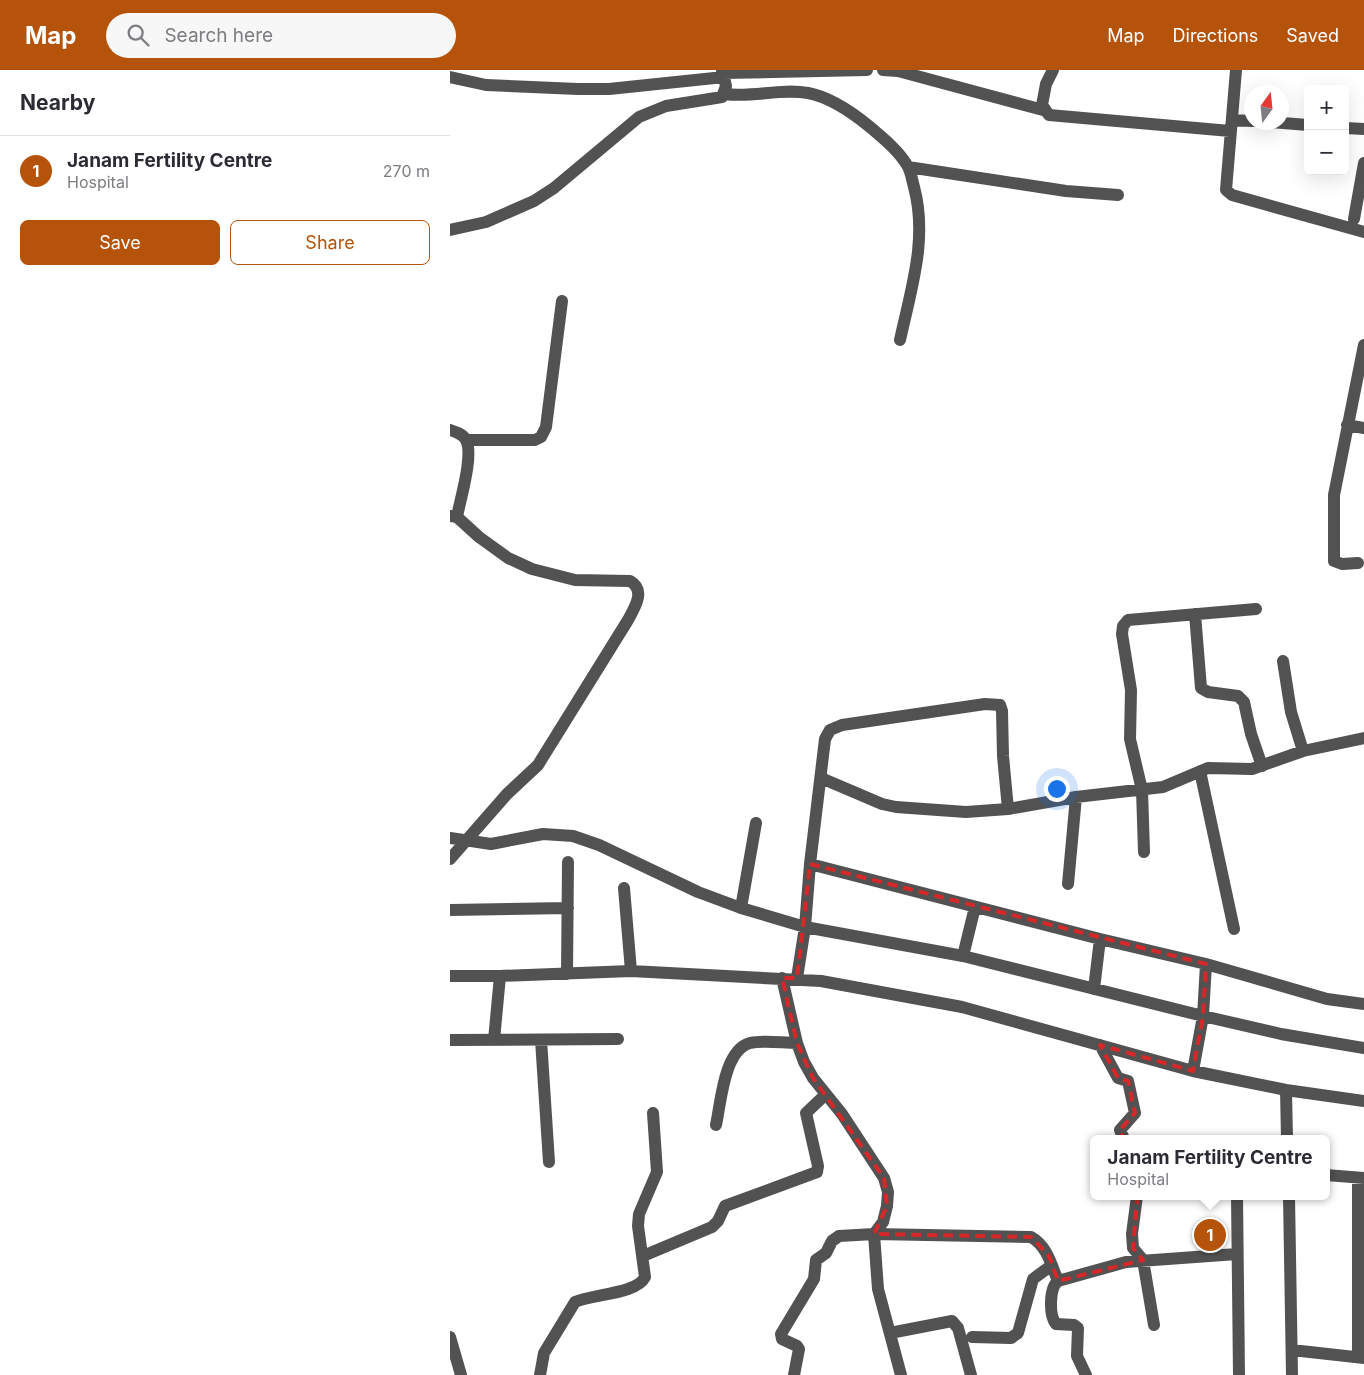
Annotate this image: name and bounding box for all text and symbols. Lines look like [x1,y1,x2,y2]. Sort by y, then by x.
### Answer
search box [106,13,456,58]
text: Map [25,21,76,50]
icon: search [124,21,152,49]
text: Search here [164,24,273,47]
text: Map [1107,25,1145,46]
text: Directions [1173,25,1258,46]
text: Saved [1286,25,1339,46]
north arrow [1244,85,1289,130]
map controls [1304,85,1349,175]
button: + [1304,85,1349,130]
text: Nearby [20,90,95,115]
button: − [1304,130,1349,175]
text: Janam Fertility Centre [67,149,272,172]
text: 1 [33,161,39,181]
text: 270 m [383,161,430,181]
text: Hospital [67,172,129,192]
button: Save [20,220,220,265]
button: Share [230,220,430,265]
your location [1044,776,1070,802]
popup [1090,1135,1330,1200]
text: Janam Fertility Centre [1107,1146,1313,1169]
text: Hospital [1107,1169,1169,1189]
pin: 1 [1194,1216,1226,1254]

